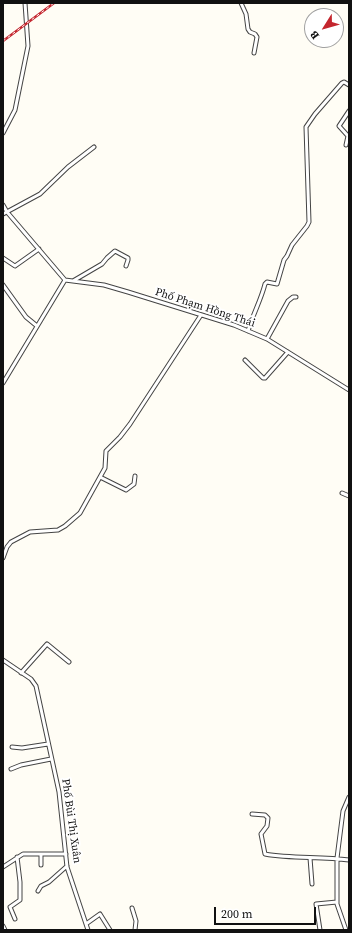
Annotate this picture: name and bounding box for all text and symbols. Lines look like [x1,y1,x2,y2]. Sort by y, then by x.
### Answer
north arrow [304,8,344,48]
text: B [307,28,323,42]
street label: Phố Phạm Hồng Thái [153,286,257,330]
street label: Phố Bùi Thị Xuân [59,778,83,864]
scale bar [216,899,318,925]
text: 200 m [221,906,253,922]

